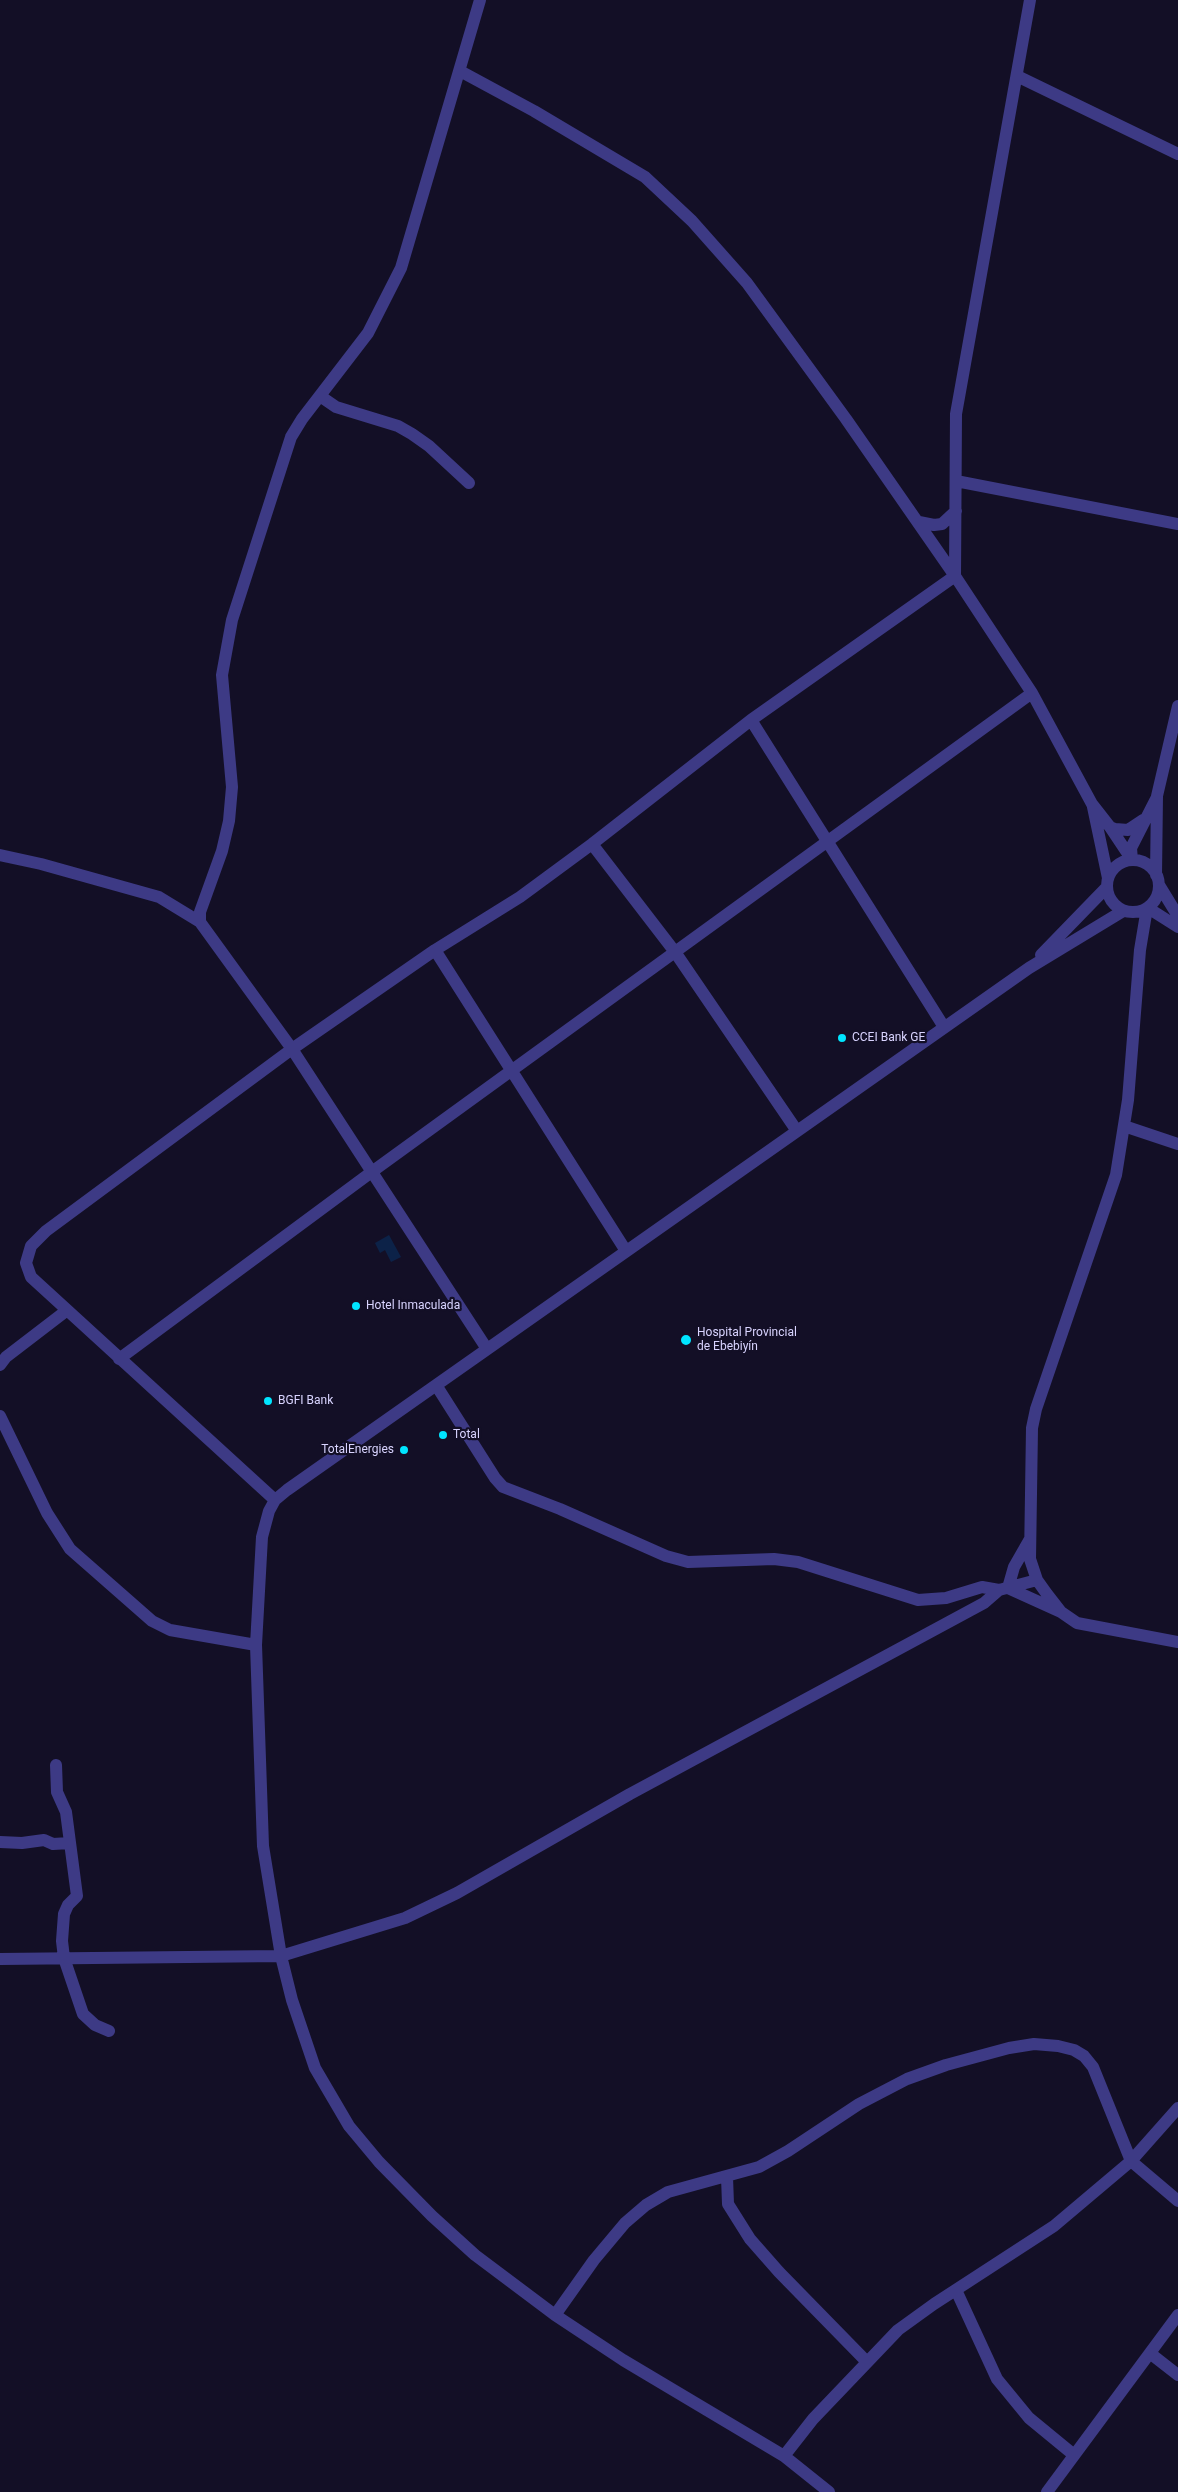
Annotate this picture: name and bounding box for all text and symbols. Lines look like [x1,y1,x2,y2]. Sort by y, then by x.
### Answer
place label: CCEI Bank GE [852,1031,925,1045]
marker: CCEI Bank GE [836,1032,848,1044]
place label: Hotel Inmaculada [366,1299,460,1313]
marker: Hotel Inmaculada [350,1300,362,1312]
place label: Hospital Provincial de Ebebiyín [697,1326,797,1354]
marker: Hospital Provincial de Ebebiyín [679,1333,693,1347]
place label: BGFI Bank [278,1394,333,1408]
marker: BGFI Bank [262,1395,274,1407]
place label: Total [453,1428,480,1442]
marker: Total [437,1429,449,1441]
place label: TotalEnergies [321,1443,394,1457]
marker: TotalEnergies [398,1444,410,1456]

